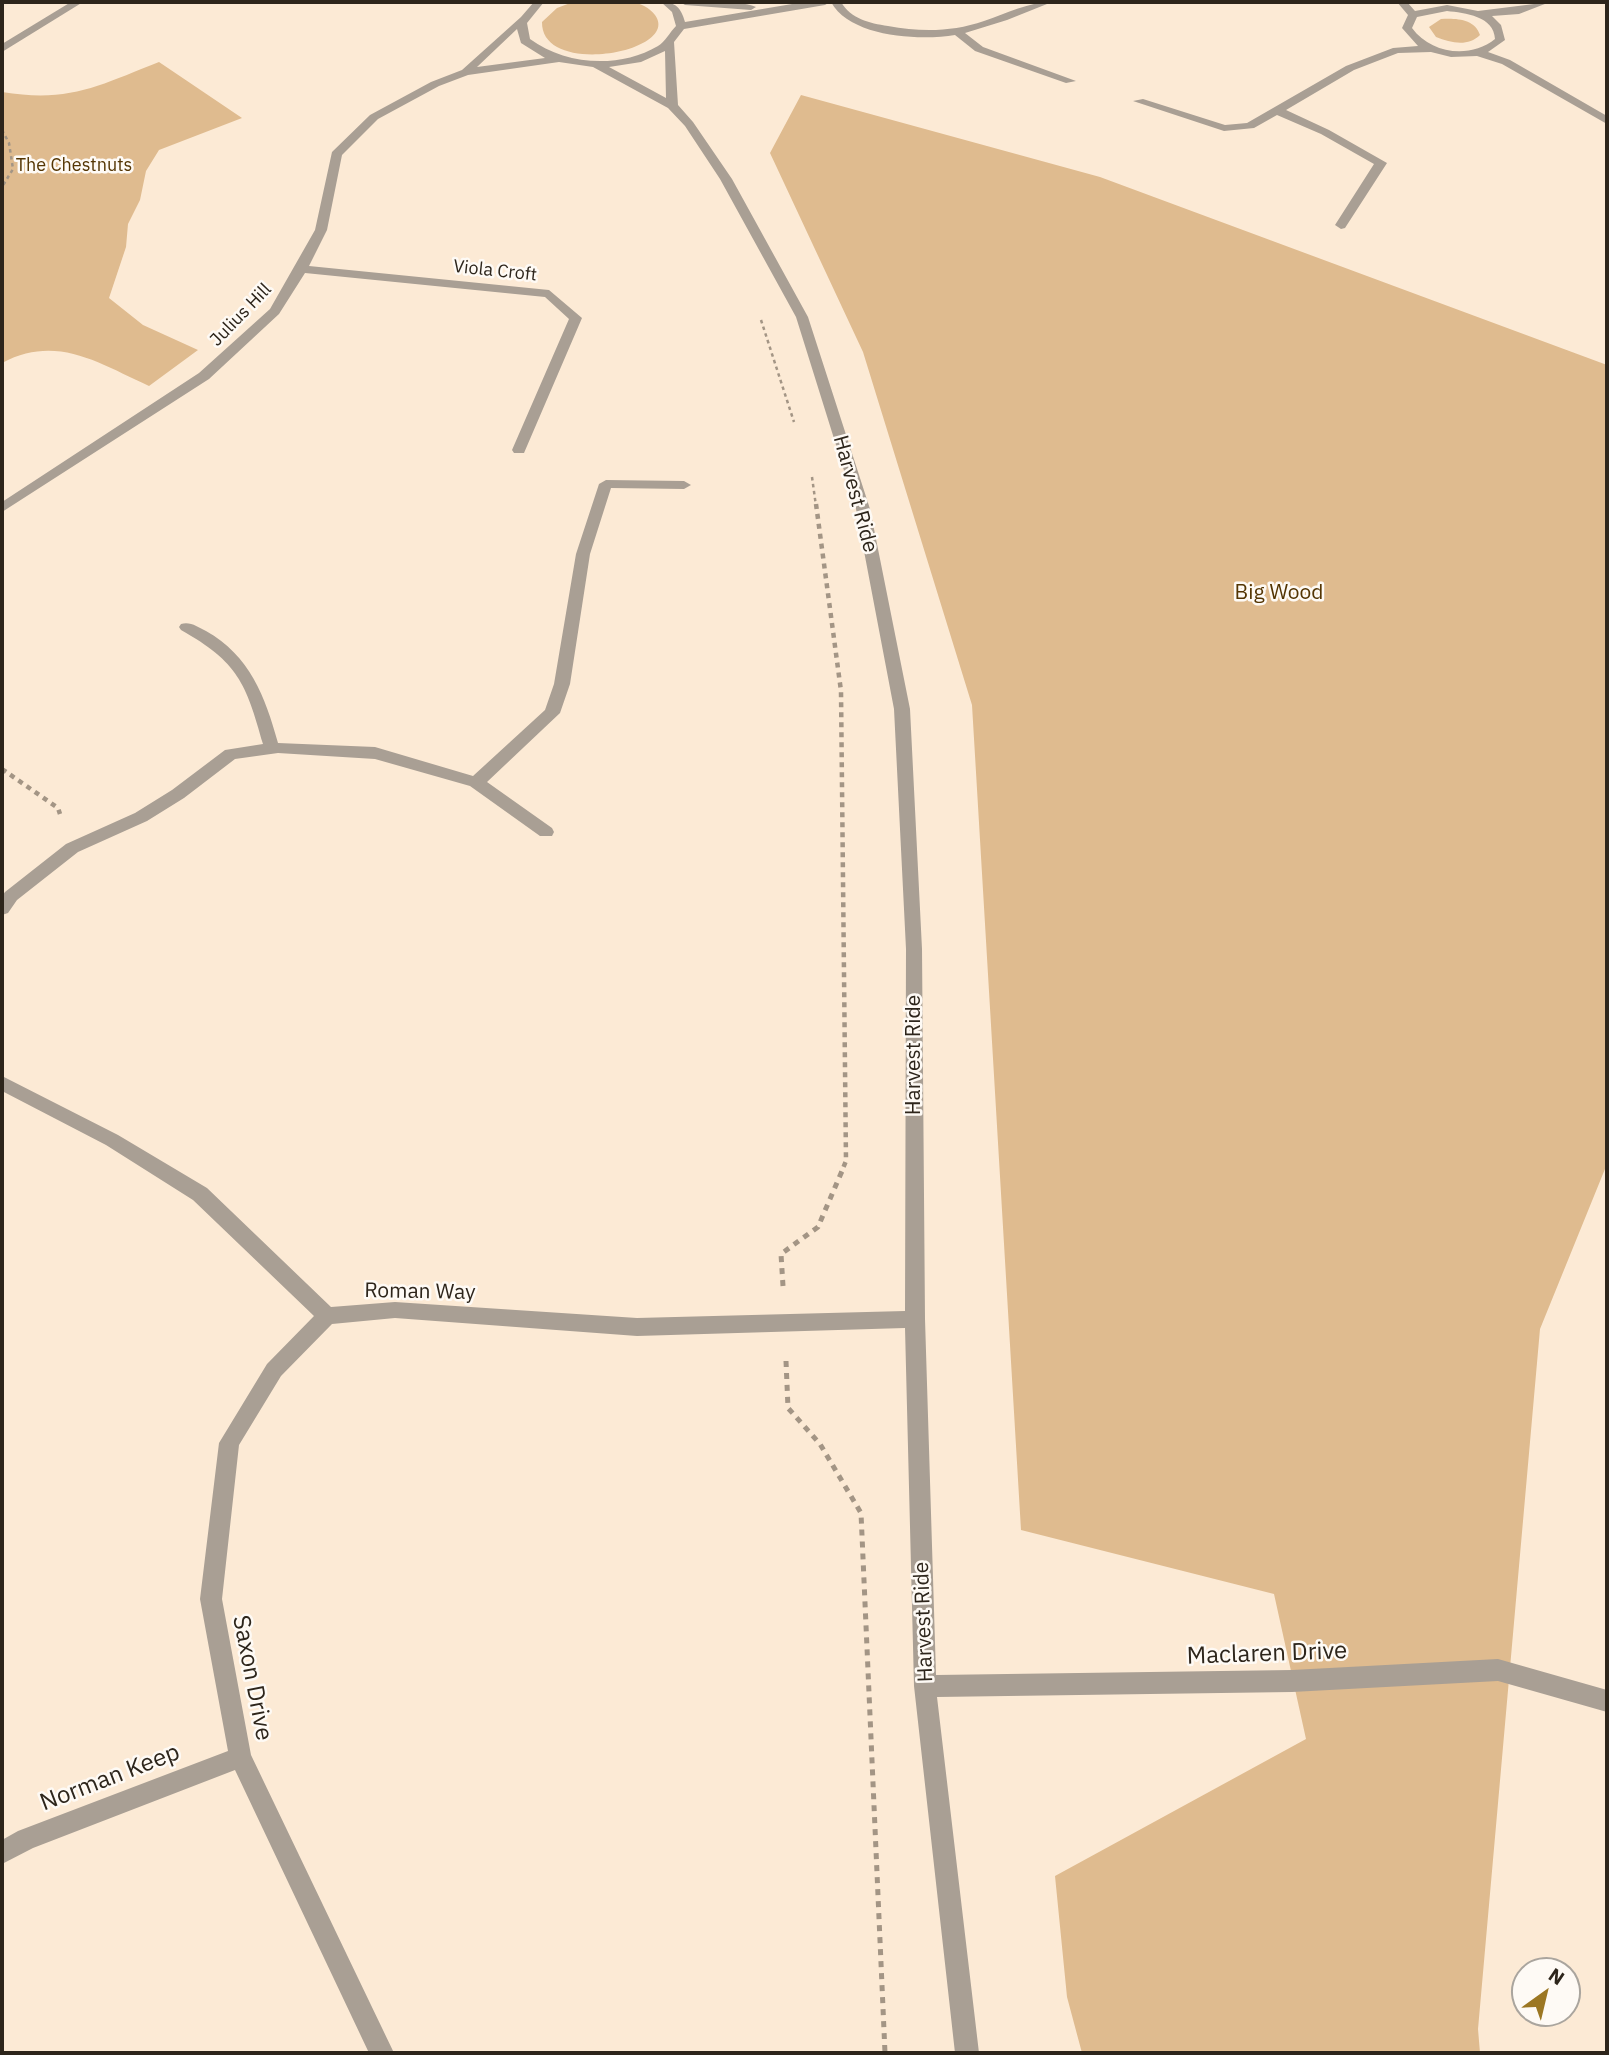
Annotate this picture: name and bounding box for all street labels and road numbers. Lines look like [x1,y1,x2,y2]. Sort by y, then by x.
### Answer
street label: Viola Croft [452,256,538,286]
street label: Julius Hill [206,279,276,351]
street label: Harvest Ride [827,433,883,555]
street label: Harvest Ride [901,995,927,1115]
street label: Roman Way [364,1278,476,1306]
street label: Harvest Ride [909,1561,939,1683]
street label: Saxon Drive [226,1613,278,1743]
street label: Maclaren Drive [1186,1637,1348,1671]
street label: Norman Keep [36,1738,184,1818]

